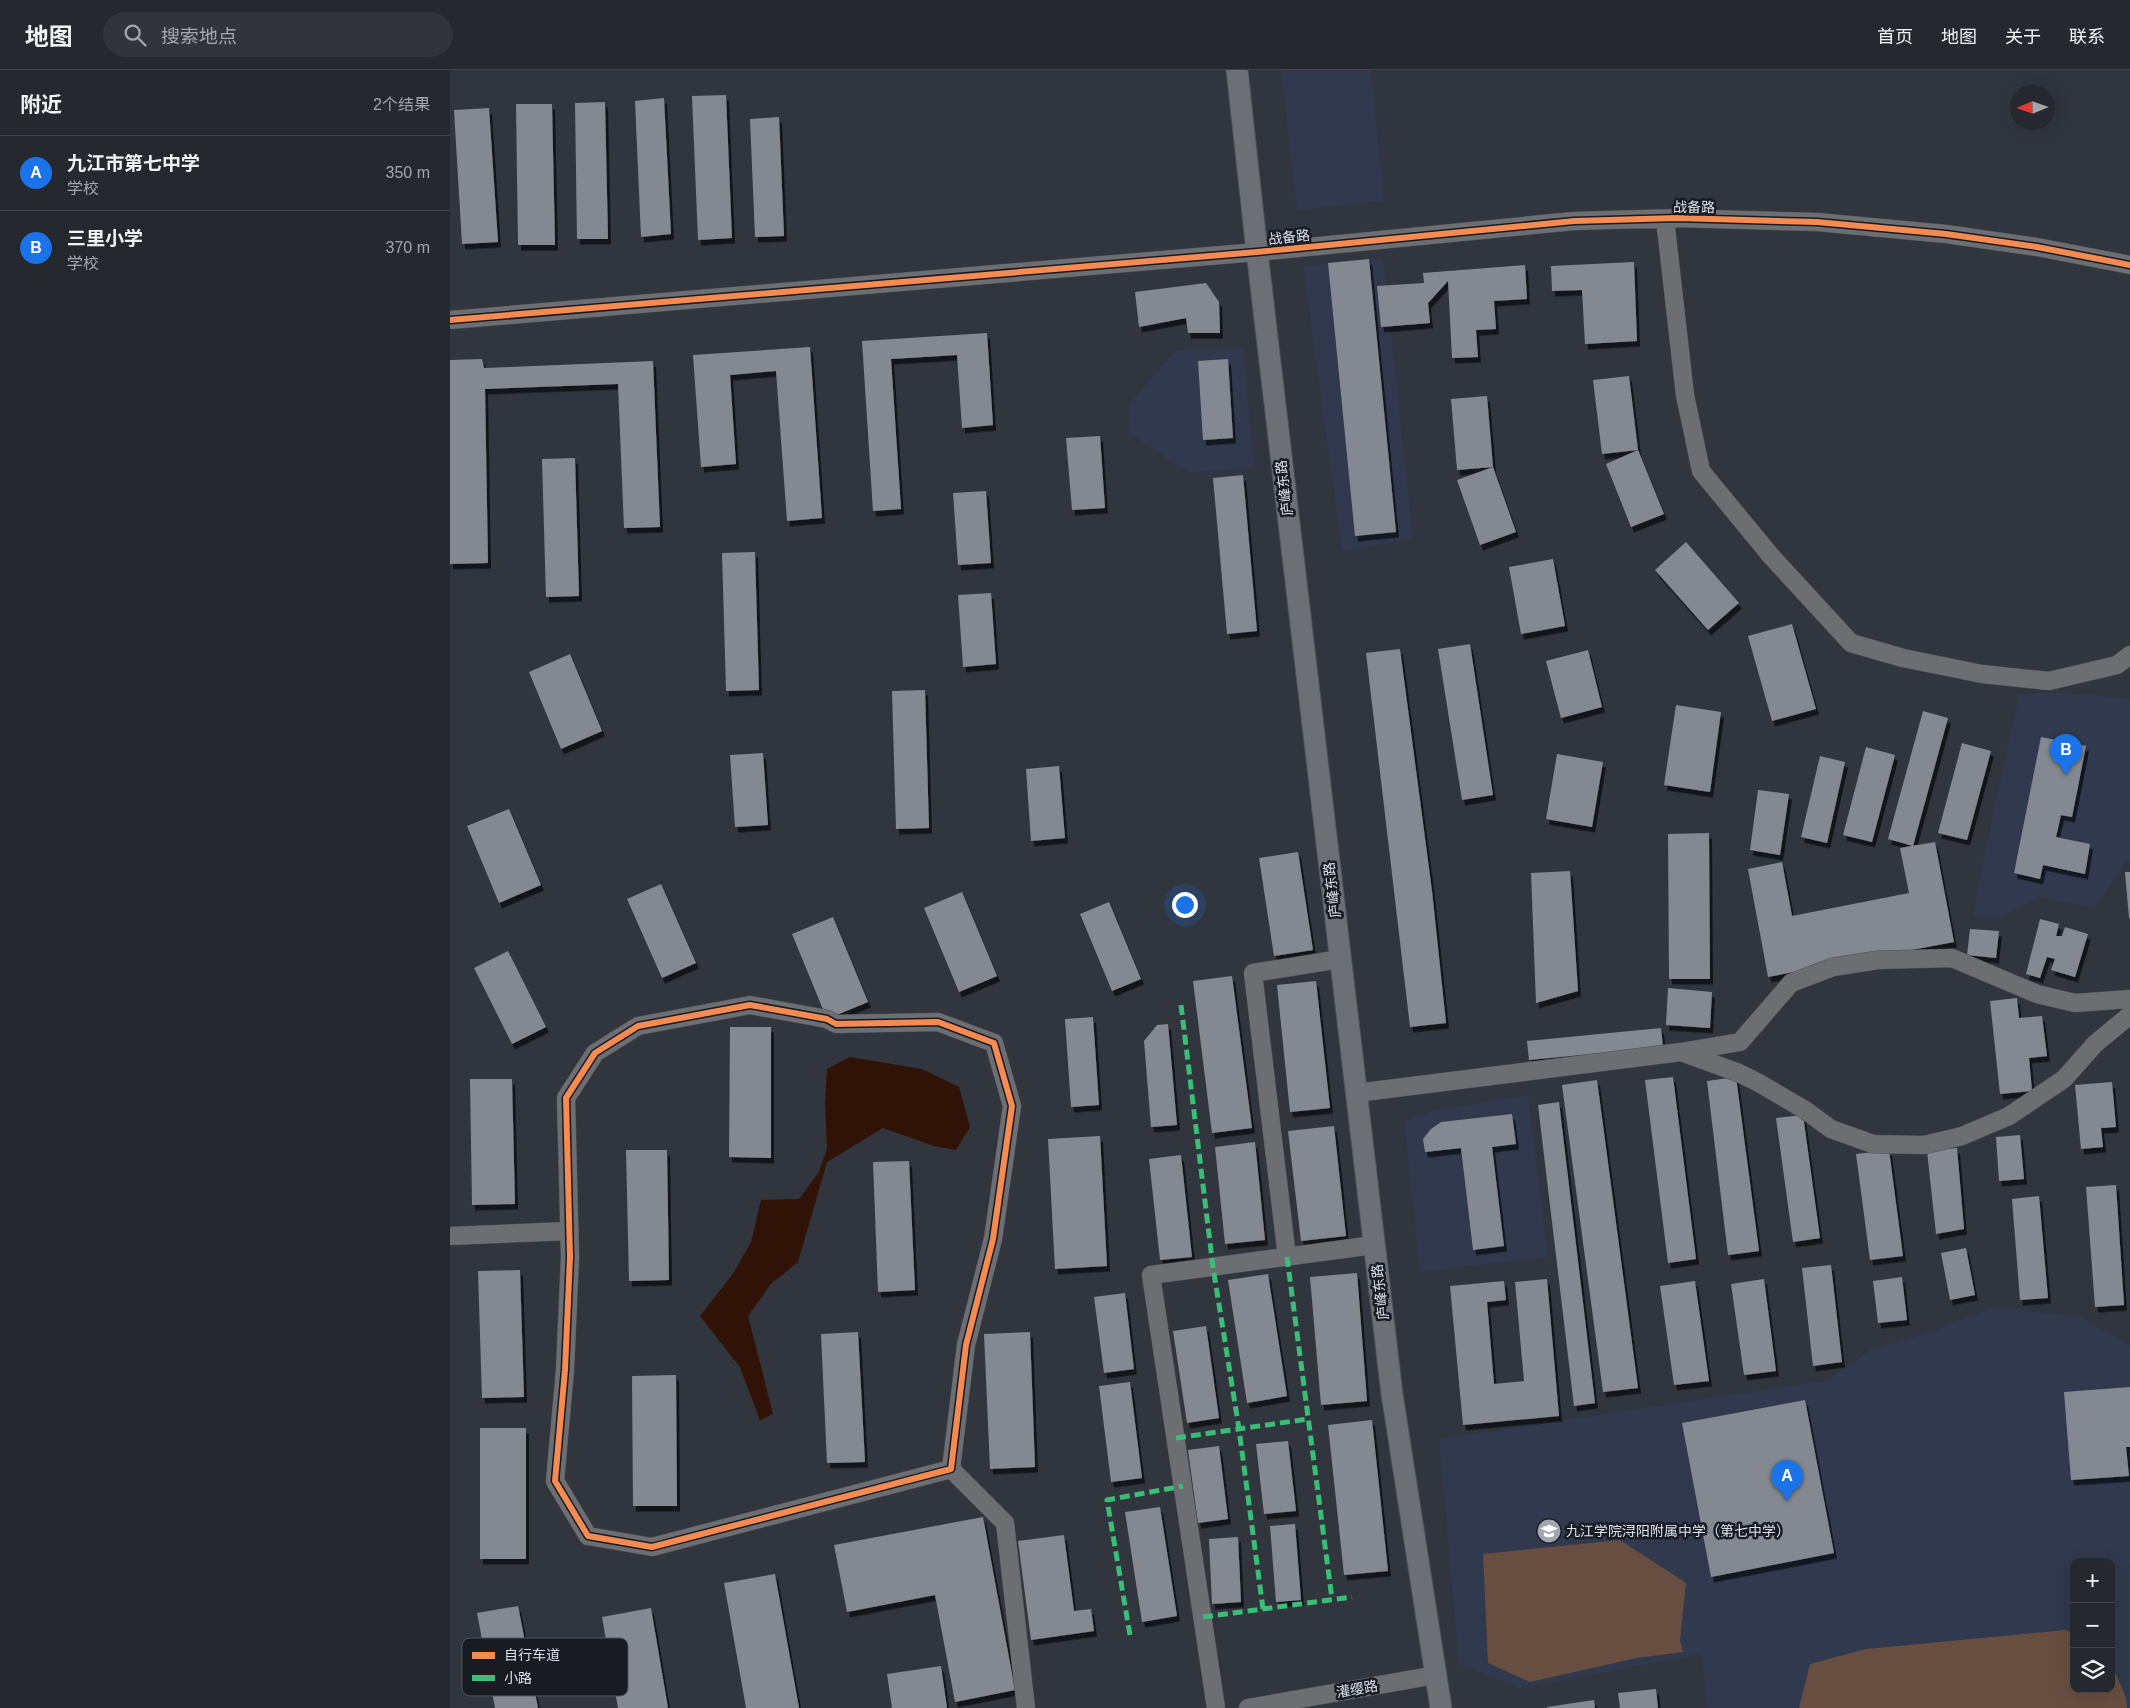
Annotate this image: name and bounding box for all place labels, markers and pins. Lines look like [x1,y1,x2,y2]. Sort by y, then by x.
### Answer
pin: B [2050,734,2082,775]
pin: A [1771,1460,1803,1501]
school or university icon: 九江学院浔阳附属中学（第七中学） [1536,1518,1562,1544]
place label: 九江学院浔阳附属中学（第七中学） [1566,1523,1790,1539]

